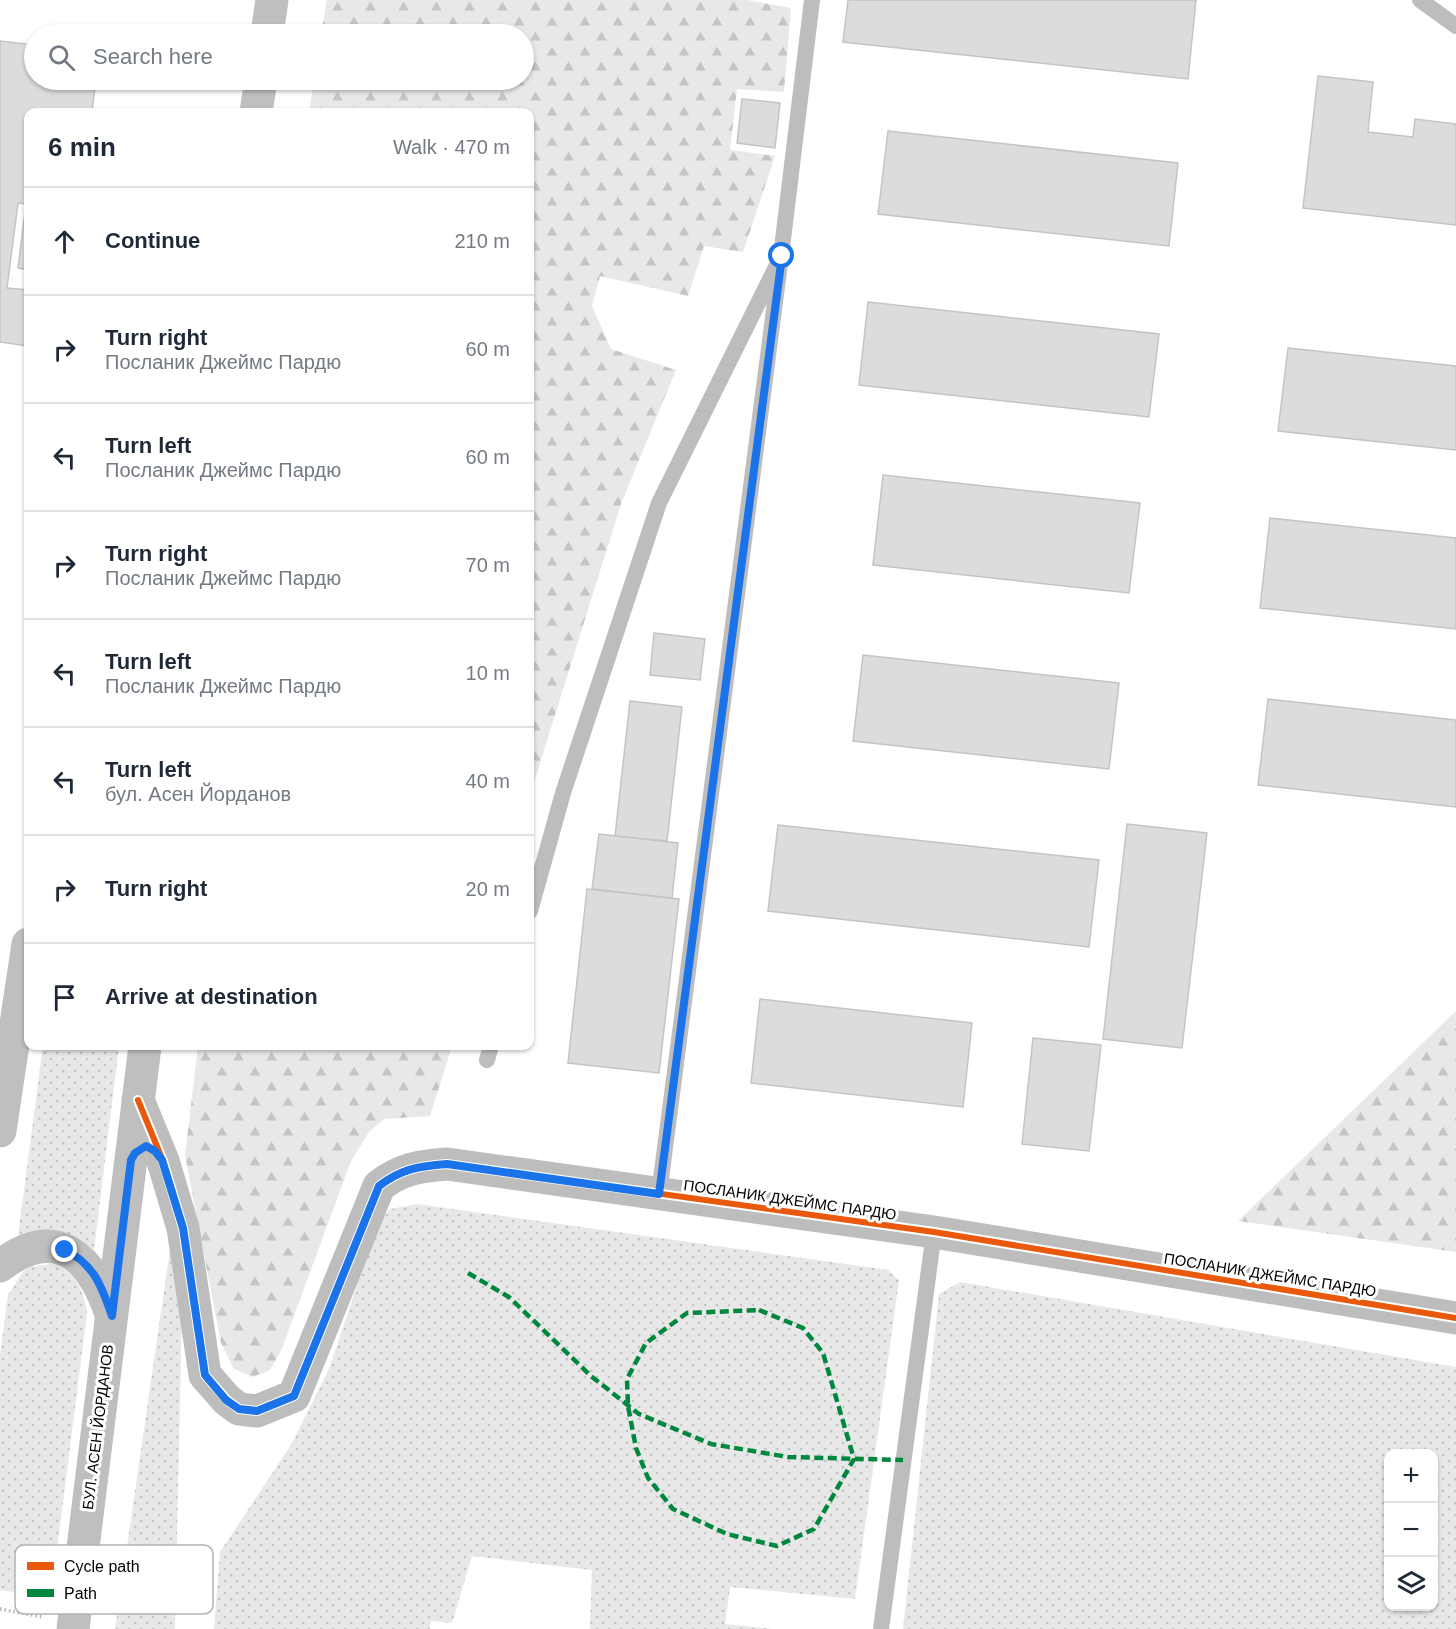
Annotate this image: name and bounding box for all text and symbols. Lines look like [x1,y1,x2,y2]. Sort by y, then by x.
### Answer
search box [24,24,534,90]
icon: search [45,41,78,74]
text: Search here [93,44,213,69]
text: 6 min [48,132,116,162]
text: Walk · 470 m [393,136,510,158]
icon: ahead [48,225,81,258]
text: Continue [105,228,200,253]
text: 210 m [454,230,510,252]
route start [768,242,794,268]
text: Turn right [105,325,207,350]
icon: right [48,333,81,366]
text: 60 m [466,338,510,360]
text: Посланик Джеймс Пардю [105,351,341,373]
text: Turn left [105,433,191,458]
icon: left [48,441,81,474]
text: 60 m [466,446,510,468]
text: Посланик Джеймс Пардю [105,459,341,481]
text: Turn right [105,541,207,566]
icon: right [48,549,81,582]
text: 70 m [466,554,510,576]
text: Посланик Джеймс Пардю [105,567,341,589]
text: Turn left [105,649,191,674]
icon: left [48,657,81,690]
text: 10 m [466,662,510,684]
text: Посланик Джеймс Пардю [105,675,341,697]
text: Turn left [105,757,191,782]
icon: left [48,765,81,798]
text: 40 m [466,770,510,792]
text: бул. Асен Йорданов [105,783,291,805]
icon: right [48,873,81,906]
text: Turn right [105,876,207,901]
text: 20 m [466,878,510,900]
icon: arrive [48,981,81,1014]
text: Arrive at destination [105,984,318,1009]
street label: ПОСЛАНИК ДЖЕЙМС ПАРДЮ [683,1176,897,1223]
route end [51,1236,77,1262]
street label: ПОСЛАНИК ДЖЕЙМС ПАРДЮ [1163,1249,1377,1300]
street label: БУЛ. АСЕН ЙОРДАНОВ [79,1343,116,1511]
map controls [1384,1449,1438,1611]
button: + [1384,1449,1438,1503]
button: − [1384,1503,1438,1557]
legend [15,1545,213,1614]
button: layers [1384,1557,1438,1611]
text: Cycle path [64,1558,140,1575]
text: Path [64,1585,97,1602]

